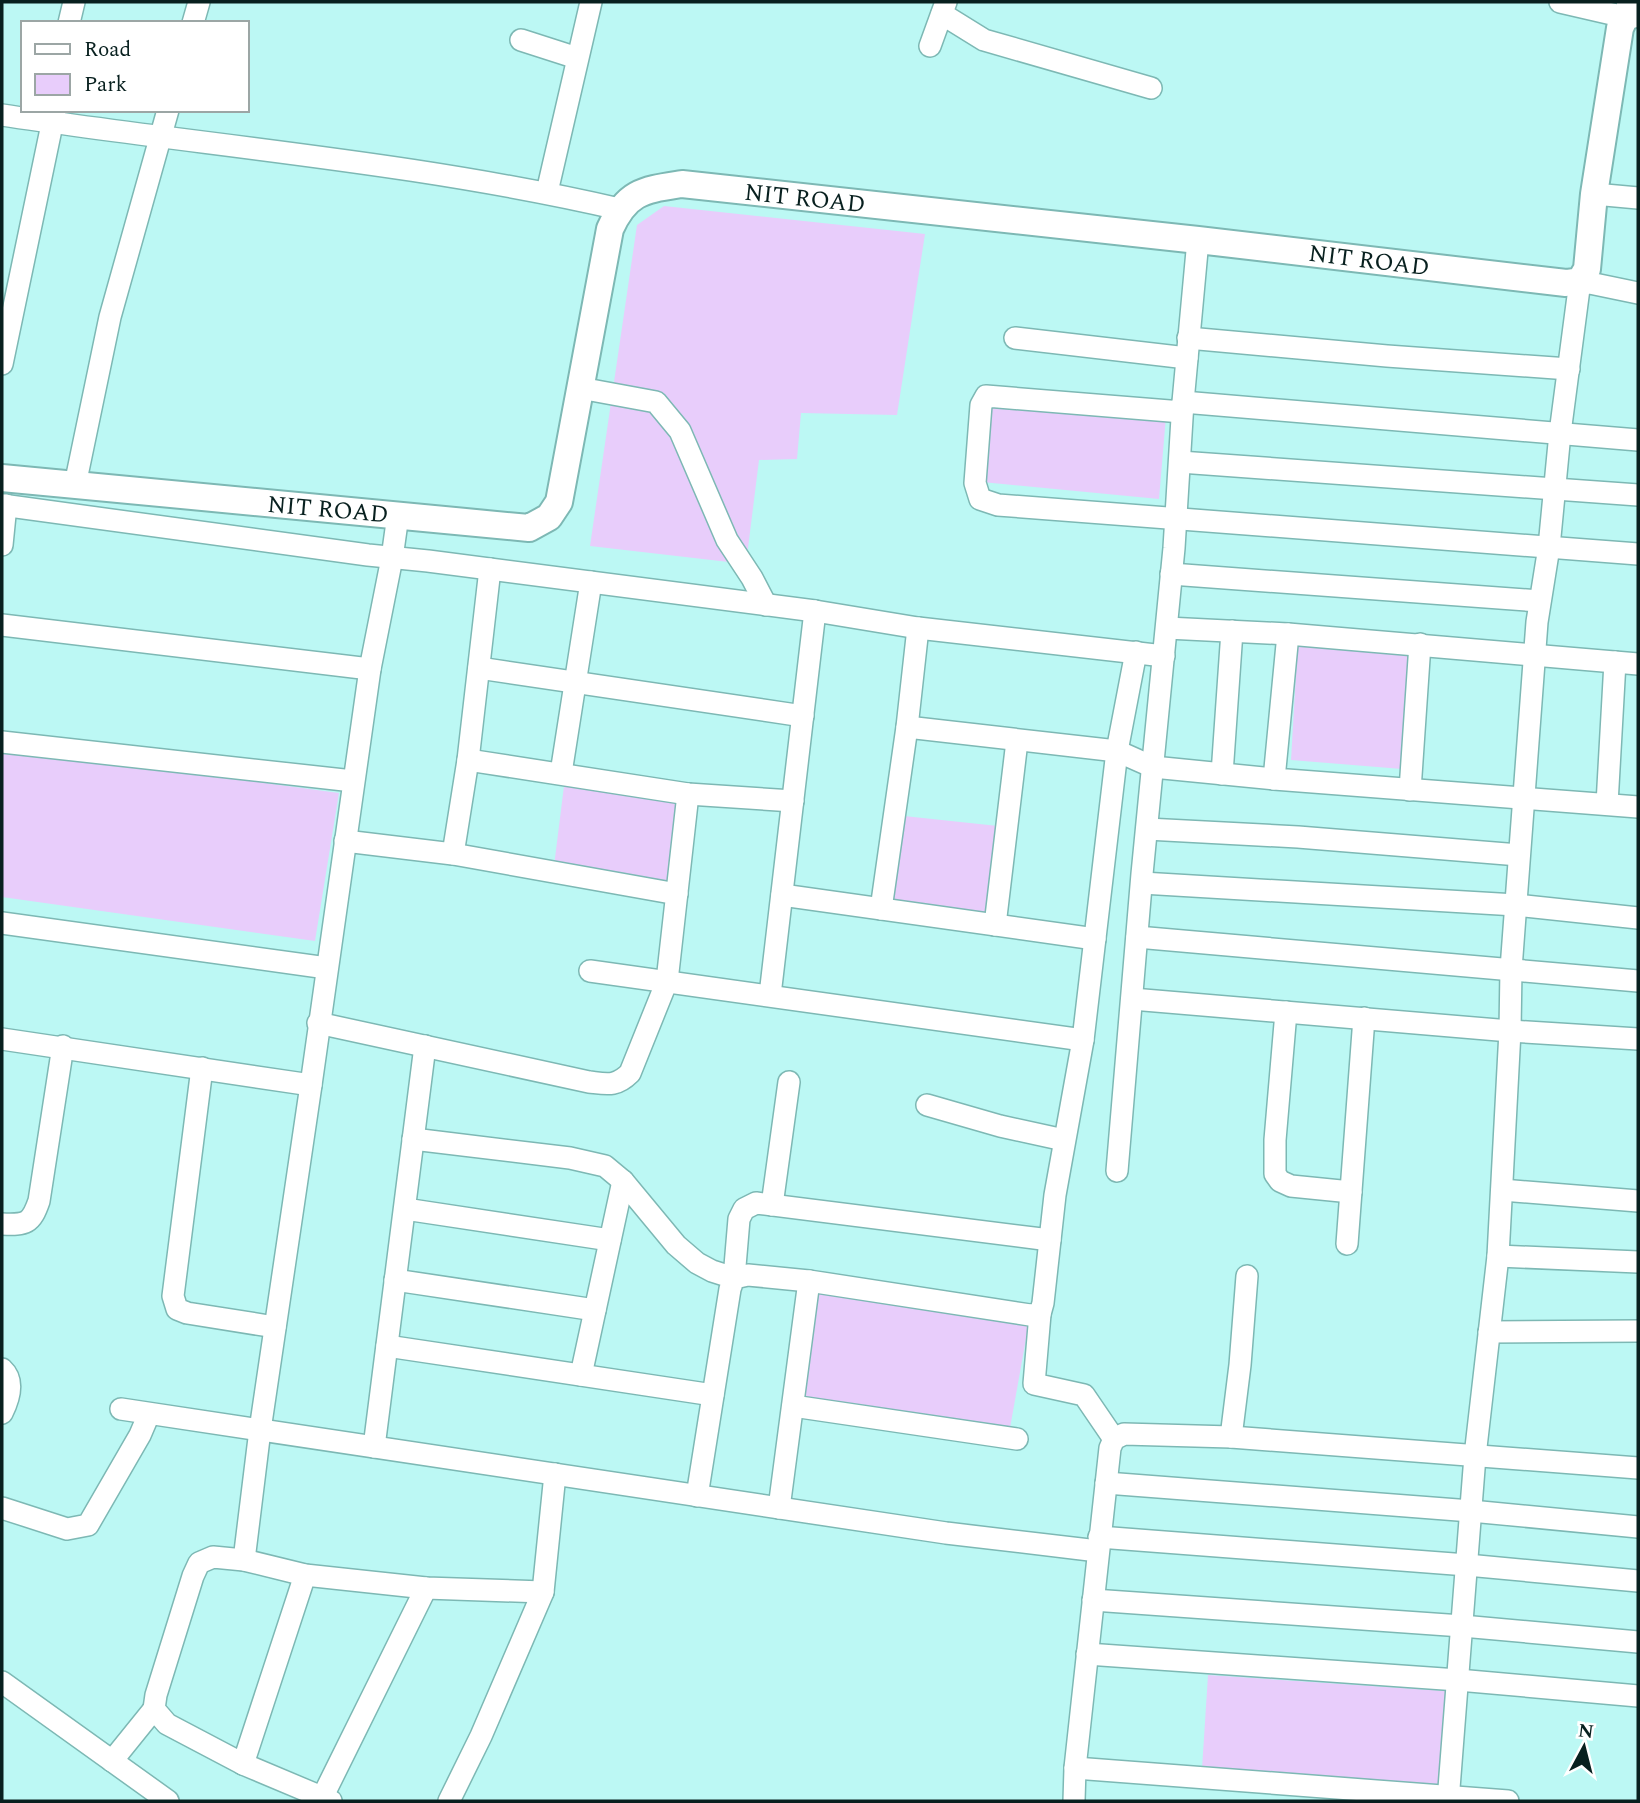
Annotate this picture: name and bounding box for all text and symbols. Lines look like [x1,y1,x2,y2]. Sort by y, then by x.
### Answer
legend [21,21,248,112]
text: Road [84,34,131,66]
text: Park [84,69,128,101]
street label: NIT ROAD [743,175,867,223]
street label: NIT ROAD [1306,236,1431,286]
street label: NIT ROAD [266,487,390,533]
north arrow [1549,1712,1619,1782]
text: N [1576,1716,1595,1747]

